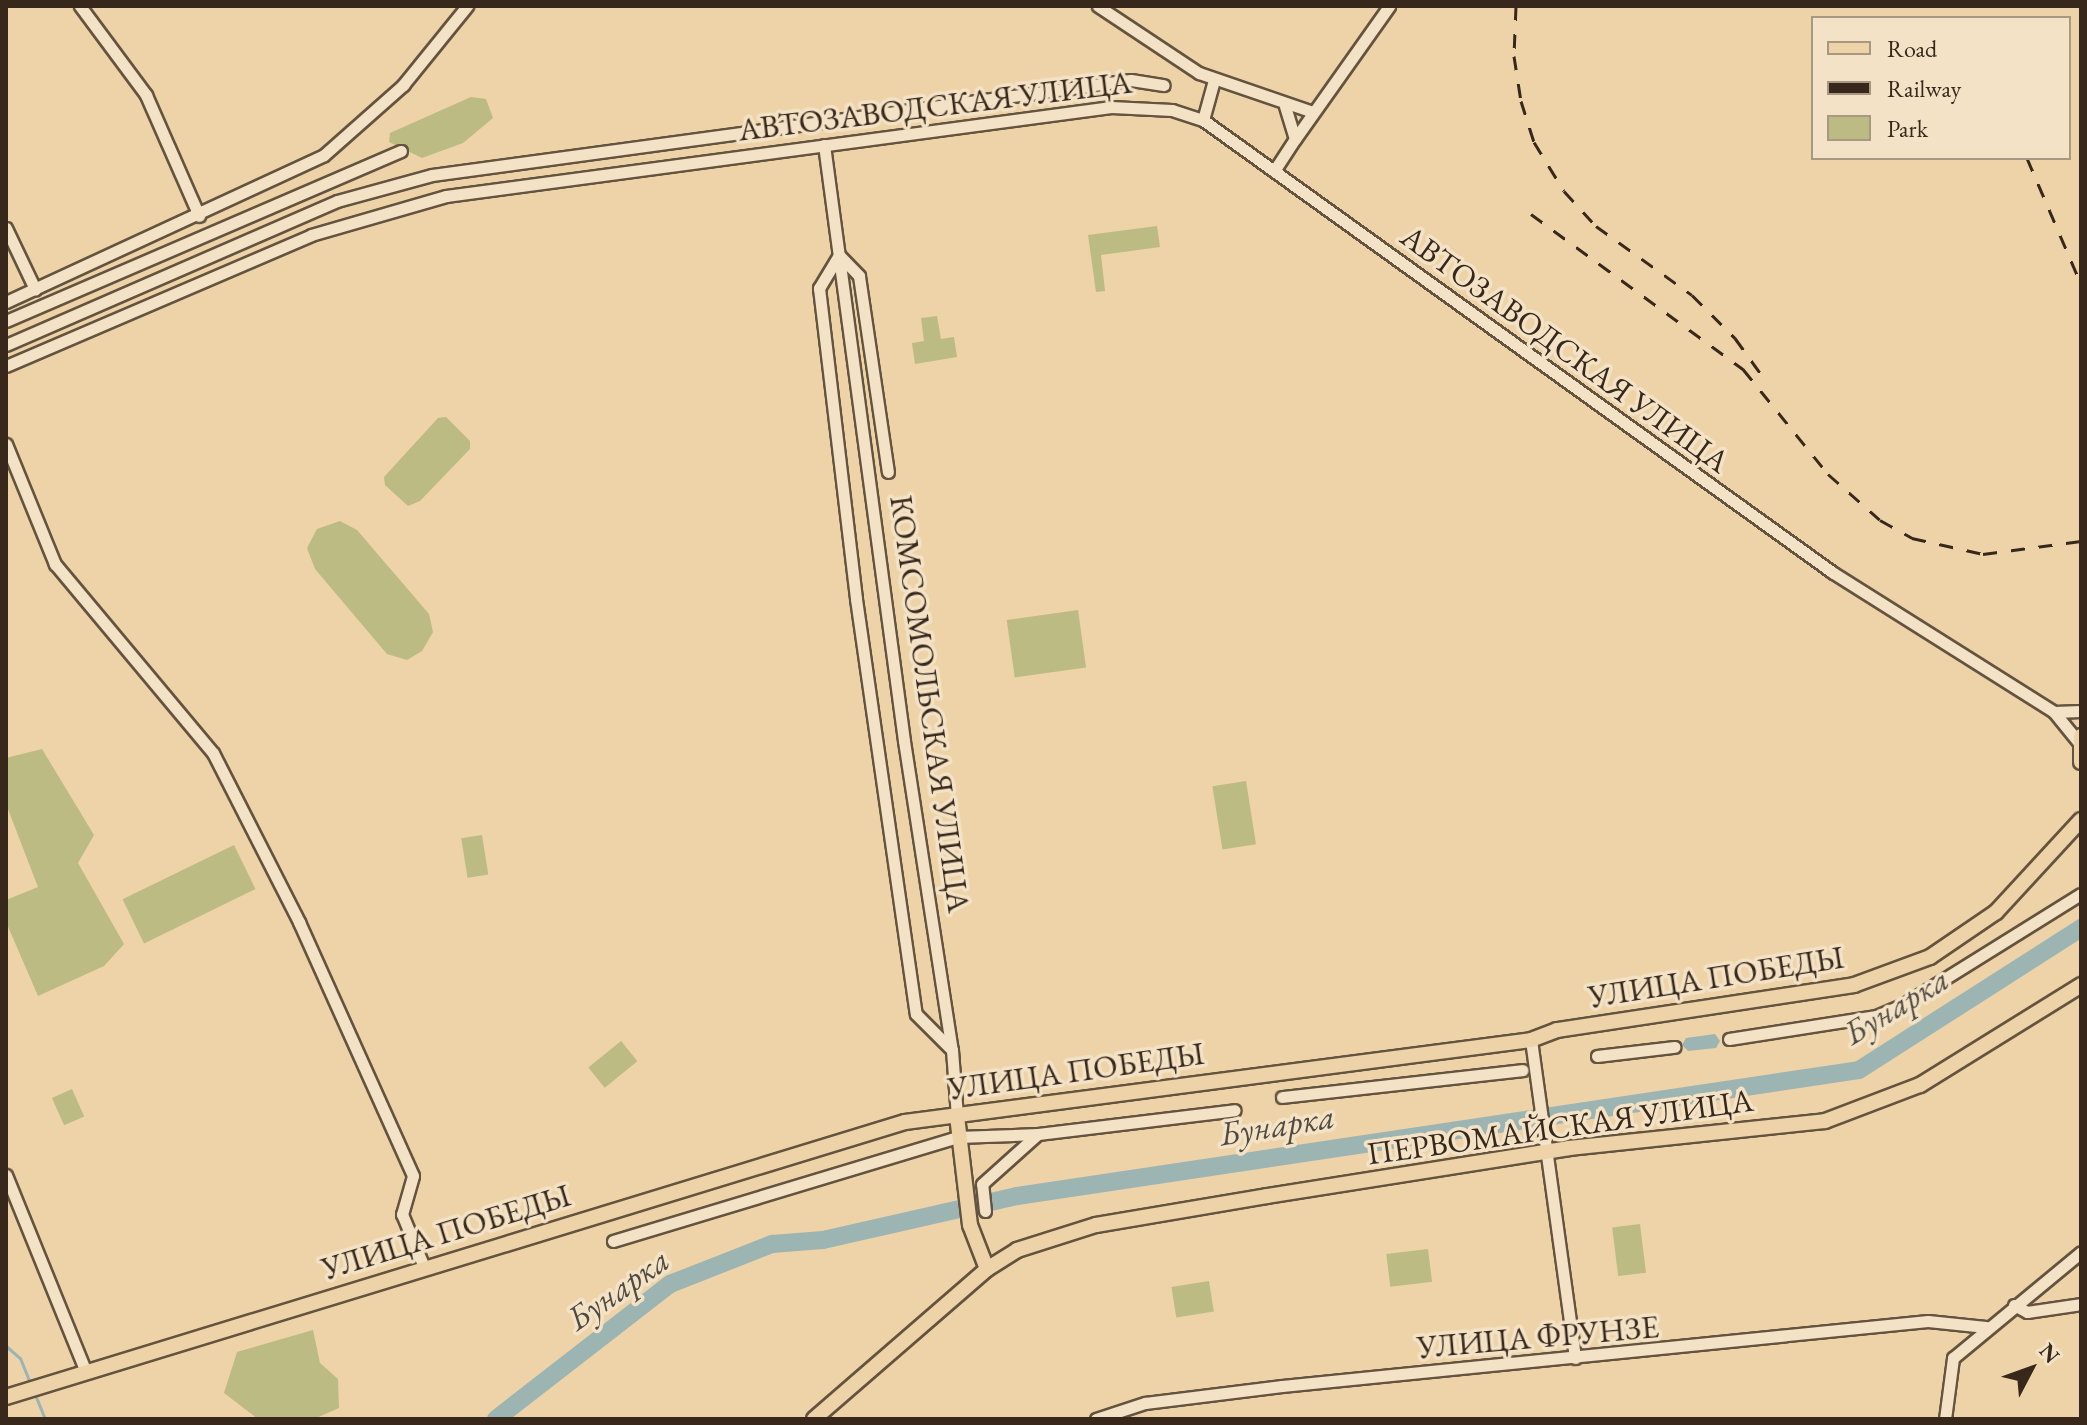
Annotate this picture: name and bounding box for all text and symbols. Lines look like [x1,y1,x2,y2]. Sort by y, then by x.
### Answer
legend [1811,16,2071,160]
text: Road [1887,33,1937,64]
street label: АВТОЗАВОДСКАЯ УЛИЦА [736,63,1134,149]
text: Railway [1887,73,1961,104]
text: Park [1887,113,1928,144]
street label: АВТОЗАВОДСКАЯ УЛИЦА [1393,217,1737,481]
street label: КОМСОМОЛЬСКАЯ УЛИЦА [882,493,978,915]
street label: УЛИЦА ПОБЕДЫ [1585,938,1847,1016]
water label: Бунарка [1836,959,1956,1053]
street label: УЛИЦА ПОБЕДЫ [945,1034,1207,1108]
street label: ПЕРВОМАЙСКАЯ УЛИЦА [1364,1081,1756,1173]
water label: Бунарка [1217,1096,1337,1154]
street label: УЛИЦА ПОБЕДЫ [317,1176,575,1288]
water label: Бунарка [559,1239,677,1339]
street label: УЛИЦА ФРУНЗЕ [1415,1307,1661,1367]
north arrow [1991,1329,2071,1409]
text: N [2033,1337,2066,1369]

